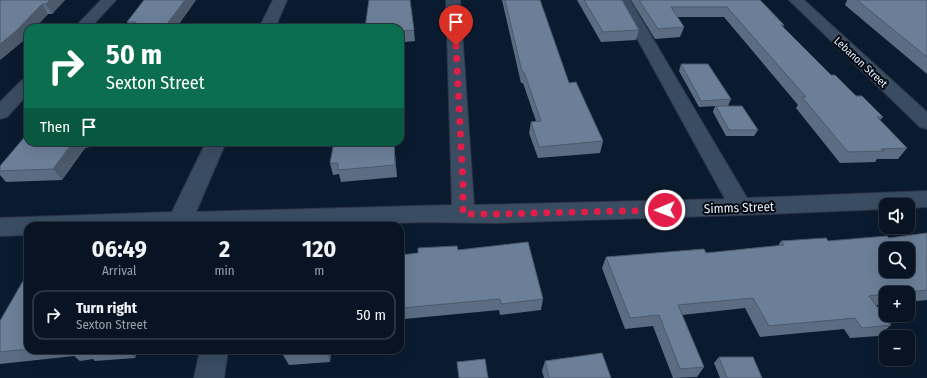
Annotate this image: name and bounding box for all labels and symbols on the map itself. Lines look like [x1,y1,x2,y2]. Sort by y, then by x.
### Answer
pin [439,5,473,46]
street label: Lebanon Street [831,34,890,91]
position arrow [644,189,686,231]
street label: Simms Street [704,199,775,216]

